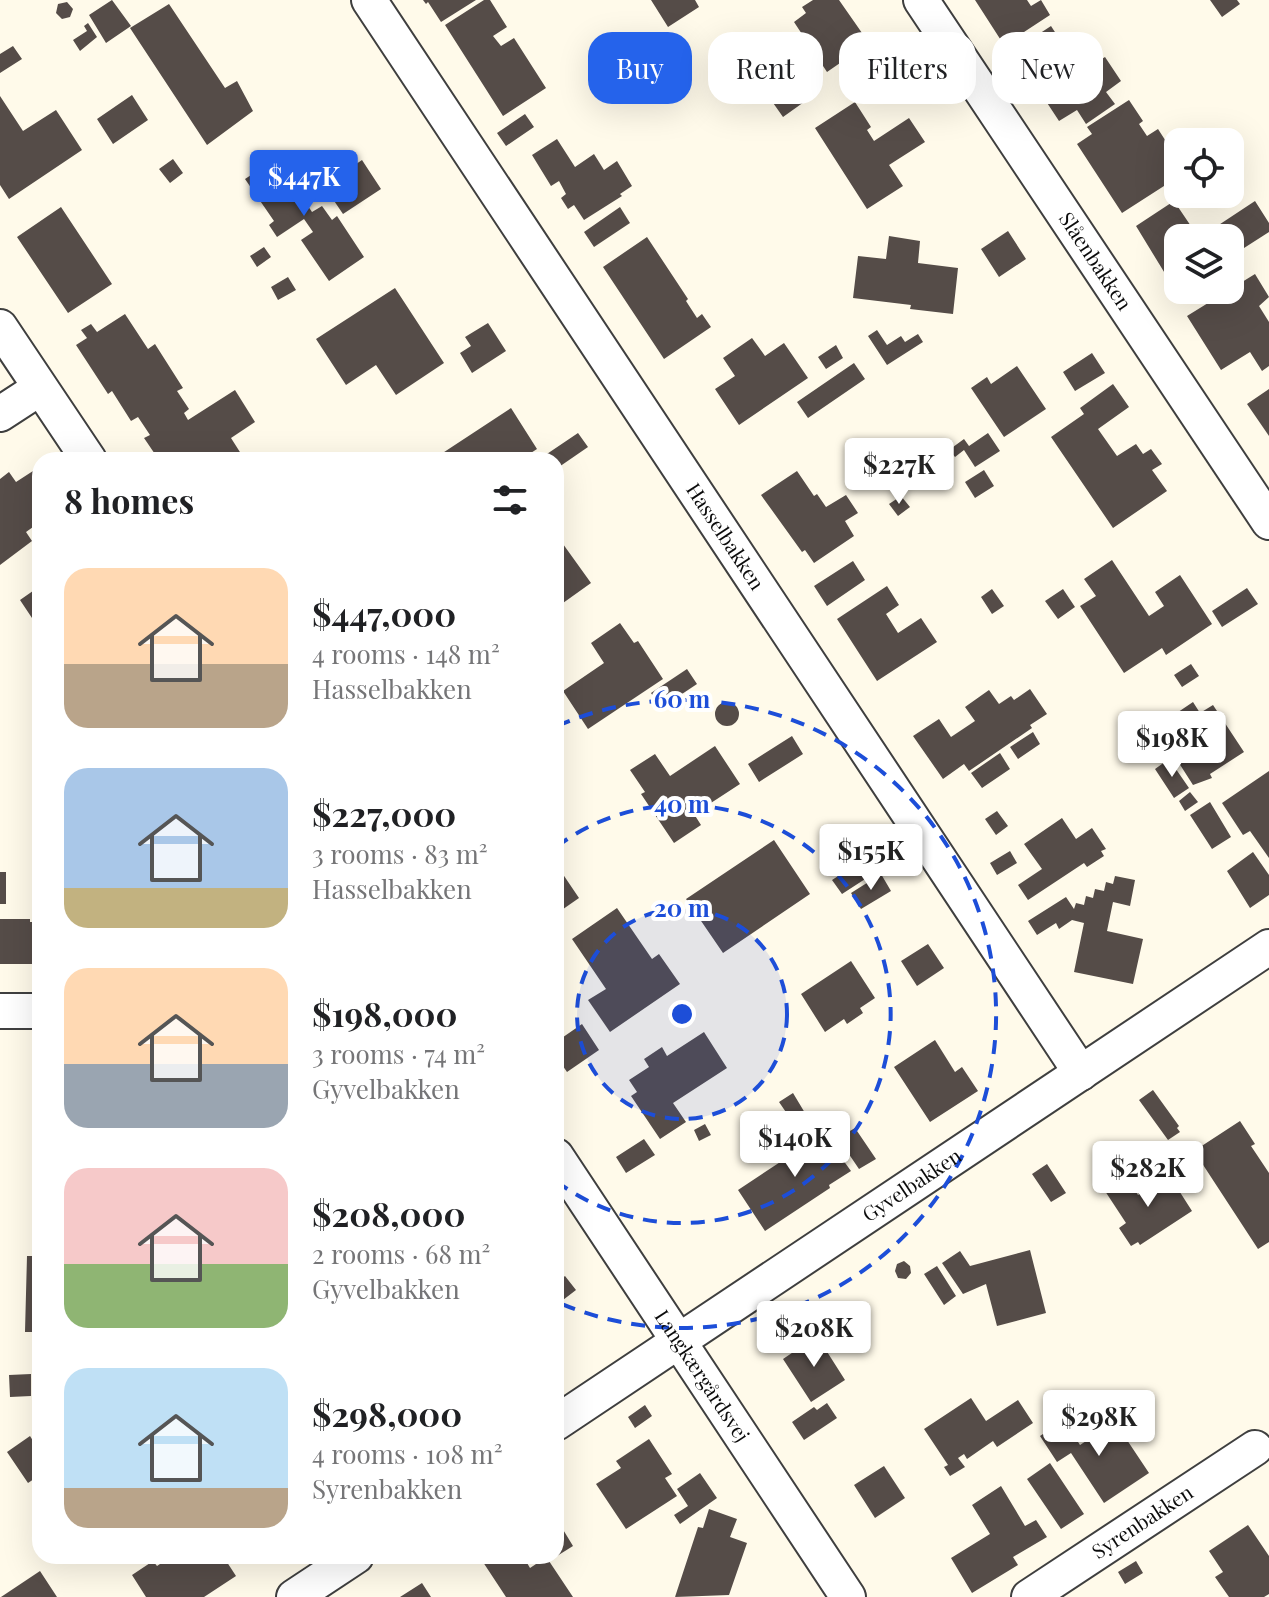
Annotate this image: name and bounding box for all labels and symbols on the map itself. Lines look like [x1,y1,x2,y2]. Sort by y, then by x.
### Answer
pin: $447K [248,150,360,218]
street label: Slåenbakken [1054,206,1139,315]
pin: $227K [843,438,955,506]
street label: Hasselbakken [681,477,772,595]
text: 60 m [654,682,710,714]
pin: $198K [1116,711,1228,779]
text: 40 m [654,787,710,819]
pin: $155K [815,824,927,892]
text: 20 m [654,891,710,923]
centre of rings [668,1000,696,1028]
pin: $140K [739,1111,851,1179]
street label: Gyvelbakken [856,1141,966,1227]
pin: $282K [1092,1141,1204,1209]
pin: $208K [758,1301,870,1369]
street label: Langkærgårdsvej [649,1304,757,1447]
pin: $298K [1043,1390,1155,1458]
street label: Syrenbakken [1086,1478,1197,1564]

